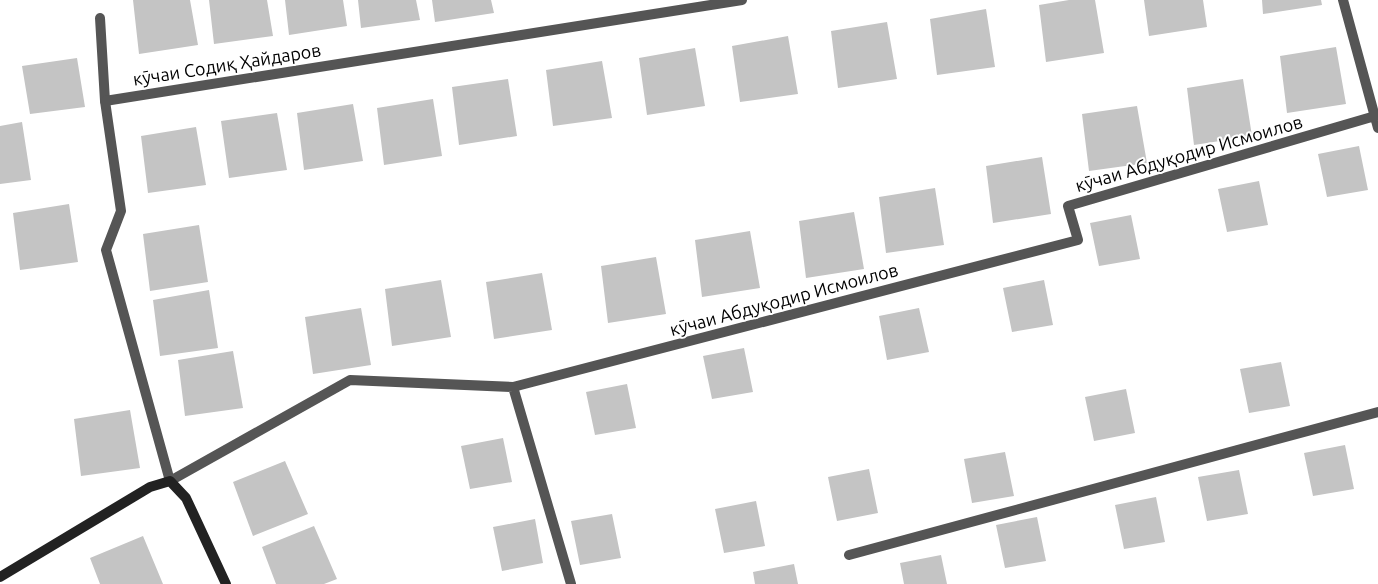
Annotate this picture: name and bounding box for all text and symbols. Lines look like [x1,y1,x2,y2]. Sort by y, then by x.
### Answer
street label: кӯчаи Содиқ Ҳайдаров [131,39,322,89]
street label: кӯчаи Абдуқодир Исмоилов [1073,111,1305,195]
street label: кӯчаи Абдуқодир Исмоилов [667,259,900,339]

